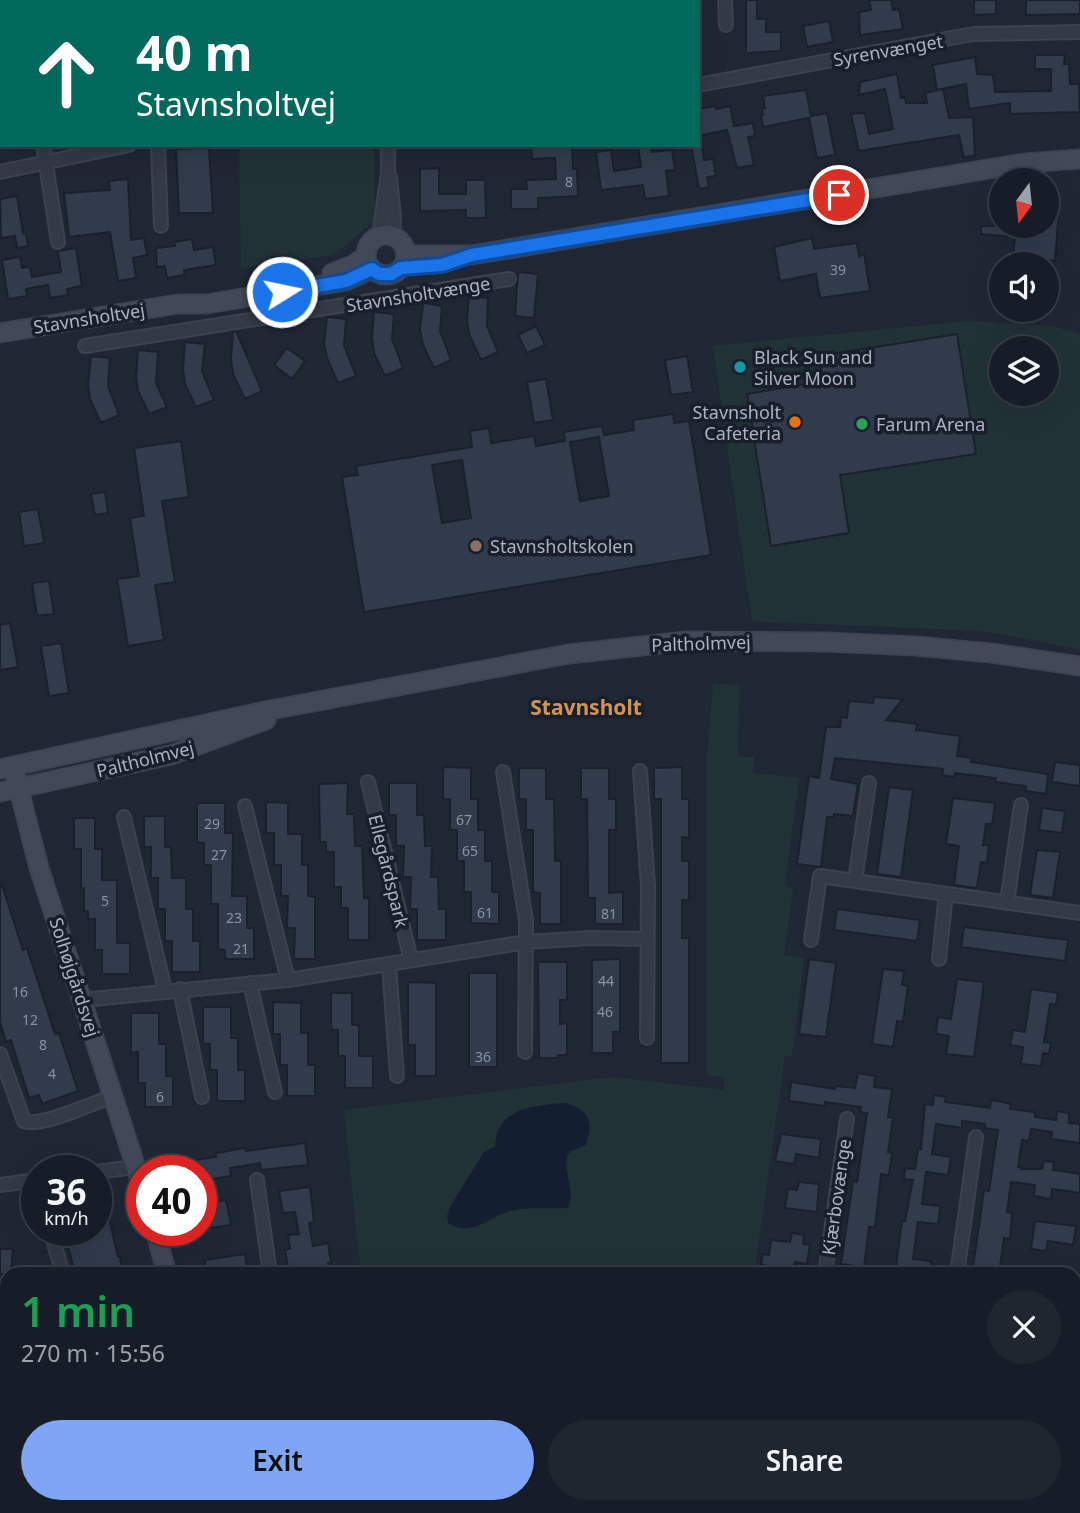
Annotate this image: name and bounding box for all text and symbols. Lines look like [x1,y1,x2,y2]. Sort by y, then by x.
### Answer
text: 40 m [136,19,253,85]
icon: ahead [21,28,112,119]
street label: Syrenvænget [831,28,945,71]
text: Stavnsholtvej [136,82,336,125]
pin [809,165,869,225]
north arrow [989,168,1059,238]
map controls [989,168,1059,406]
house number: 8 [565,172,573,191]
icon: arrive [820,176,858,214]
button: sound [989,252,1059,322]
position arrow [245,255,319,329]
house number: 39 [830,260,846,279]
street label: Stavnsholtvænge [344,271,492,317]
street label: Stavnsholtvej [32,297,146,339]
button: layers [989,336,1059,406]
place label: Black Sun and Silver Moon [754,345,872,390]
marker: Black Sun and Silver Moon [732,359,748,375]
place label: Stavnsholt Cafeteria [692,400,781,445]
place label: Farum Arena [876,412,985,436]
marker: Stavnsholt Cafeteria [787,414,803,430]
marker: Farum Arena [854,416,870,432]
place label: Stavnsholtskolen [490,534,634,558]
marker: Stavnsholtskolen [468,538,484,554]
street label: Paltholmvej [651,629,751,657]
district label: Stavnsholt [530,693,642,721]
street label: Paltholmvej [94,735,196,783]
house number: 67 [456,810,472,829]
street label: Ellegårdspark [363,812,415,930]
house number: 29 [204,814,220,833]
house number: 65 [462,841,478,860]
house number: 27 [211,845,227,864]
house number: 5 [101,891,109,910]
house number: 61 [477,903,493,922]
house number: 81 [601,904,617,923]
house number: 23 [226,908,242,927]
street label: Solhøjgårdsvej [44,914,106,1040]
house number: 21 [233,939,249,958]
house number: 44 [598,971,614,990]
house number: 16 [12,982,28,1001]
house number: 46 [597,1002,613,1021]
house number: 12 [22,1010,38,1029]
house number: 8 [39,1035,47,1054]
house number: 36 [475,1047,491,1066]
house number: 4 [48,1064,56,1083]
house number: 6 [156,1087,164,1106]
street label: Kjærbovænge [816,1137,856,1257]
speed limit sign: 40 [126,1155,217,1246]
text: 36 [46,1168,87,1215]
text: km/h [44,1206,89,1230]
text: 1 min [21,1282,135,1339]
button: close [987,1290,1061,1364]
text: 270 m · 15:56 [21,1337,165,1369]
button: Exit [21,1420,534,1500]
button: Share [548,1420,1061,1500]

